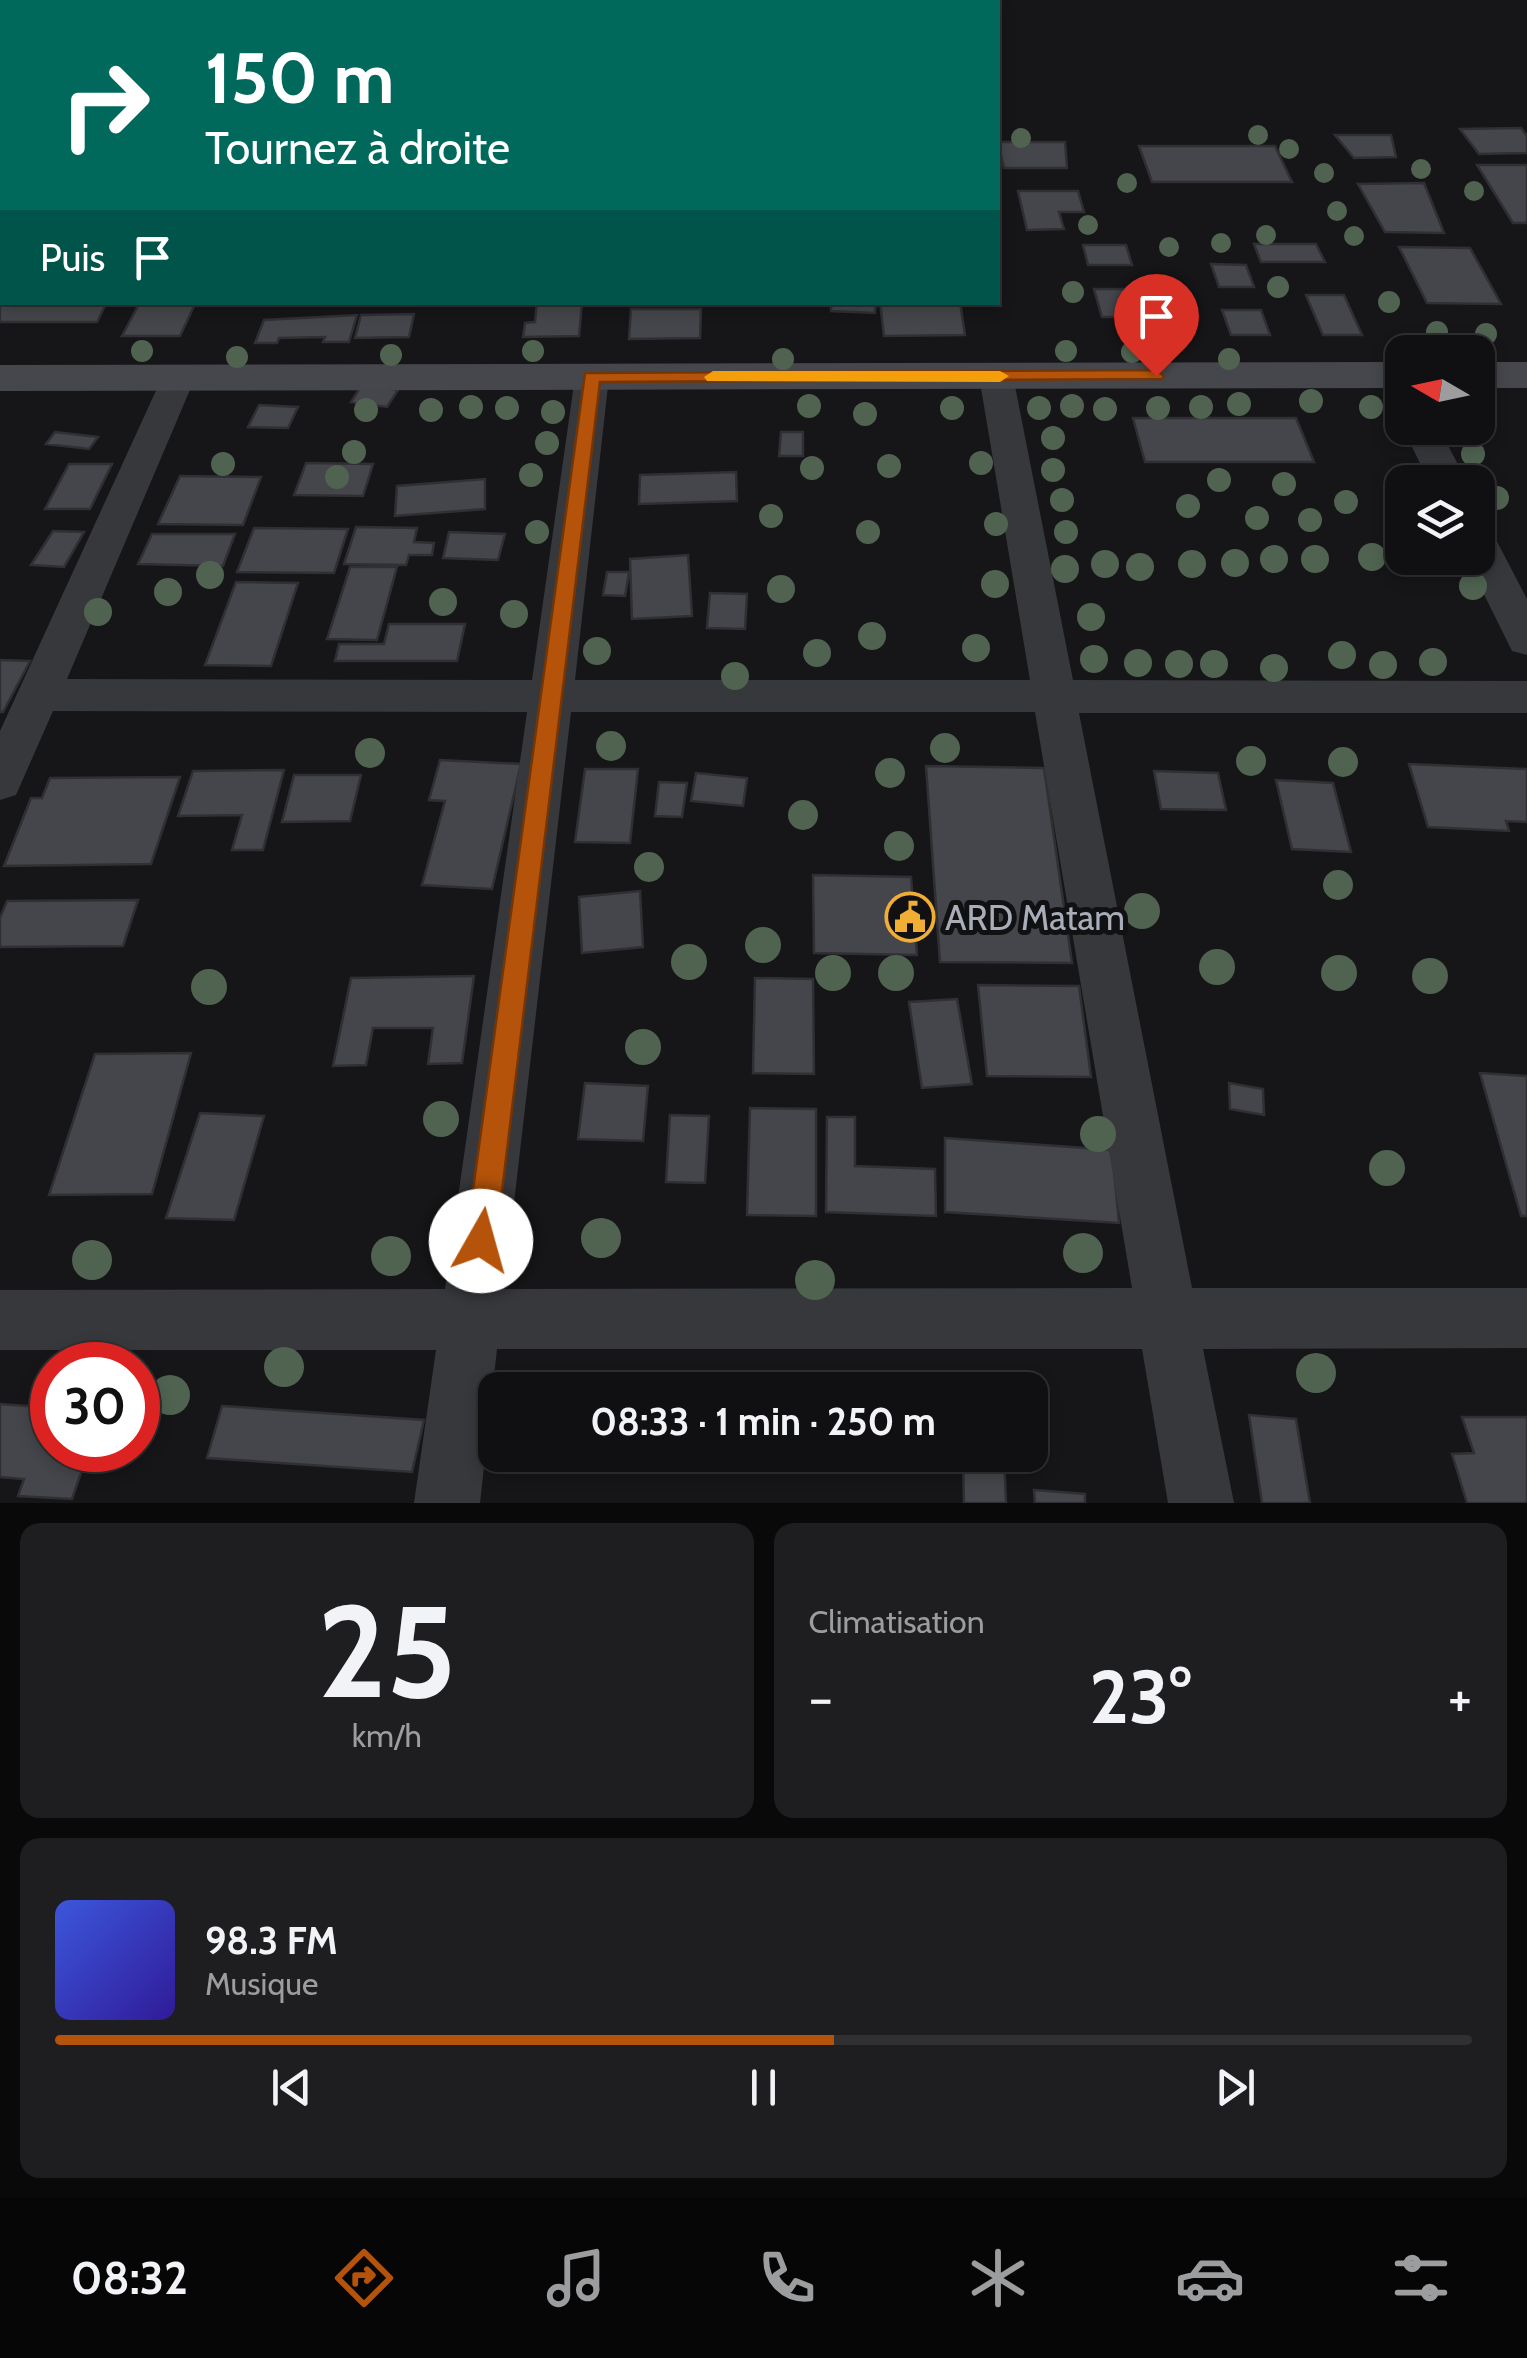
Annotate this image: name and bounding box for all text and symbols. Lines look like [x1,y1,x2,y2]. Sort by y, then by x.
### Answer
text: 150 m [205,35,394,121]
icon: right [40,40,170,170]
text: Tournez à droite [205,121,510,175]
icon: arrive [125,230,180,285]
text: Puis [40,234,105,281]
pin [1114,274,1199,377]
icon: arrive [1129,289,1184,344]
north arrow [1385,335,1495,445]
map controls [1385,335,1495,575]
button: layers [1385,465,1495,575]
public building icon: ARD Matam [884,891,936,943]
place label: ARD Matam [945,896,1125,939]
position arrow [429,1189,533,1293]
speed limit sign: 30 [30,1342,160,1472]
text: 08:33 · 1 min · 250 m [590,1398,936,1445]
text: 25 [317,1572,456,1730]
text: Climatisation [809,1602,985,1641]
text: 23° [1089,1651,1191,1742]
text: − [809,1664,833,1731]
text: + [1448,1664,1472,1731]
text: km/h [352,1716,422,1755]
text: 98.3 FM [205,1917,338,1964]
text: Musique [205,1964,318,2003]
icon: previous [264,2060,319,2115]
icon: pause [736,2060,791,2115]
icon: next [1208,2060,1263,2115]
icon: directions [329,2243,399,2313]
icon: music [541,2243,611,2313]
icon: phone [752,2243,822,2313]
icon: climate [963,2243,1033,2313]
icon: car [1175,2243,1245,2313]
icon: filters [1386,2243,1456,2313]
text: 08:32 [71,2251,188,2305]

